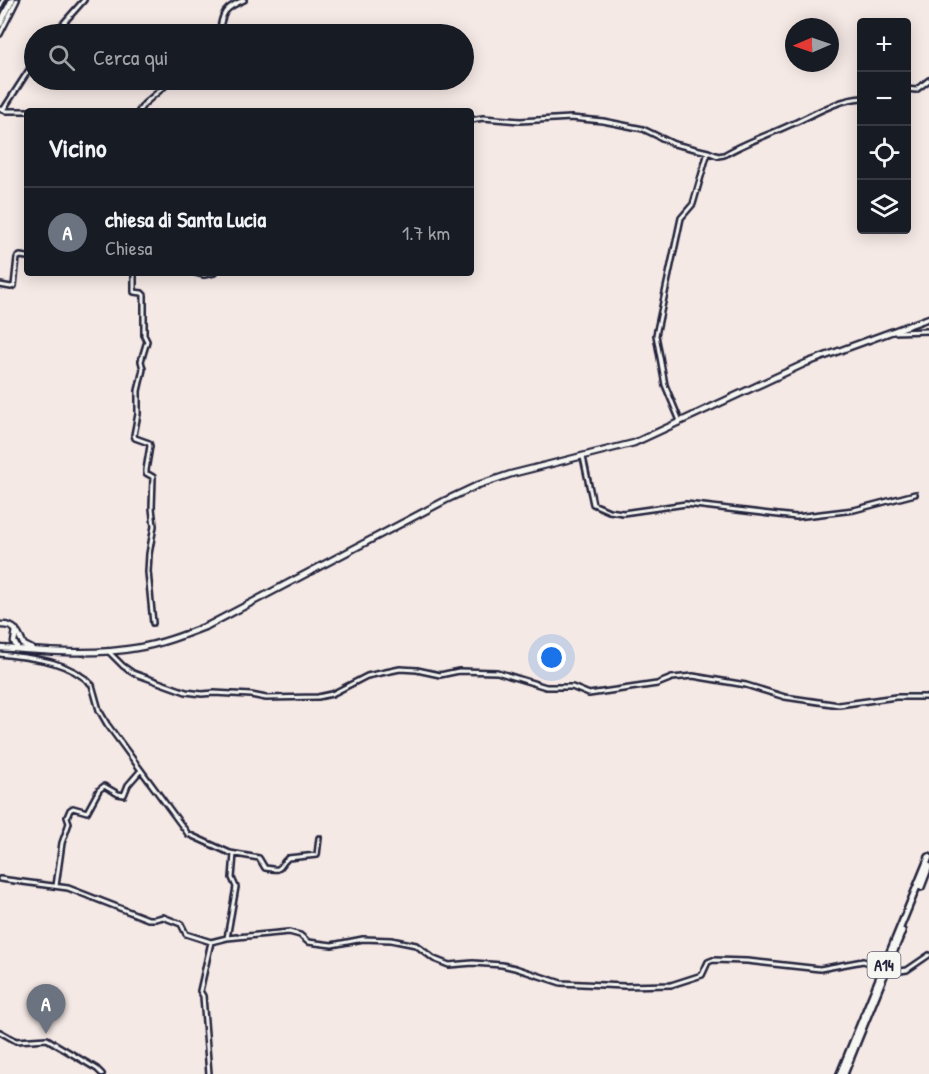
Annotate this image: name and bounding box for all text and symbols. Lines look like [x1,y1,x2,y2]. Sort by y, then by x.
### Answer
north arrow [785,18,839,72]
map controls [857,18,911,234]
button: + [857,18,911,72]
search box [24,24,474,90]
icon: search [45,41,78,74]
text: Cerca qui [93,42,168,72]
button: − [857,72,911,126]
button: locate [857,126,911,180]
text: Vicino [48,130,107,165]
button: layers [857,180,911,234]
text: chiesa di Santa Lucia [105,204,266,234]
text: A [63,219,72,246]
text: 1.7 km [402,219,450,246]
text: Chiesa [105,234,152,261]
your location [537,643,566,672]
road number: A14 [868,952,900,978]
pin: A [26,984,66,1034]

